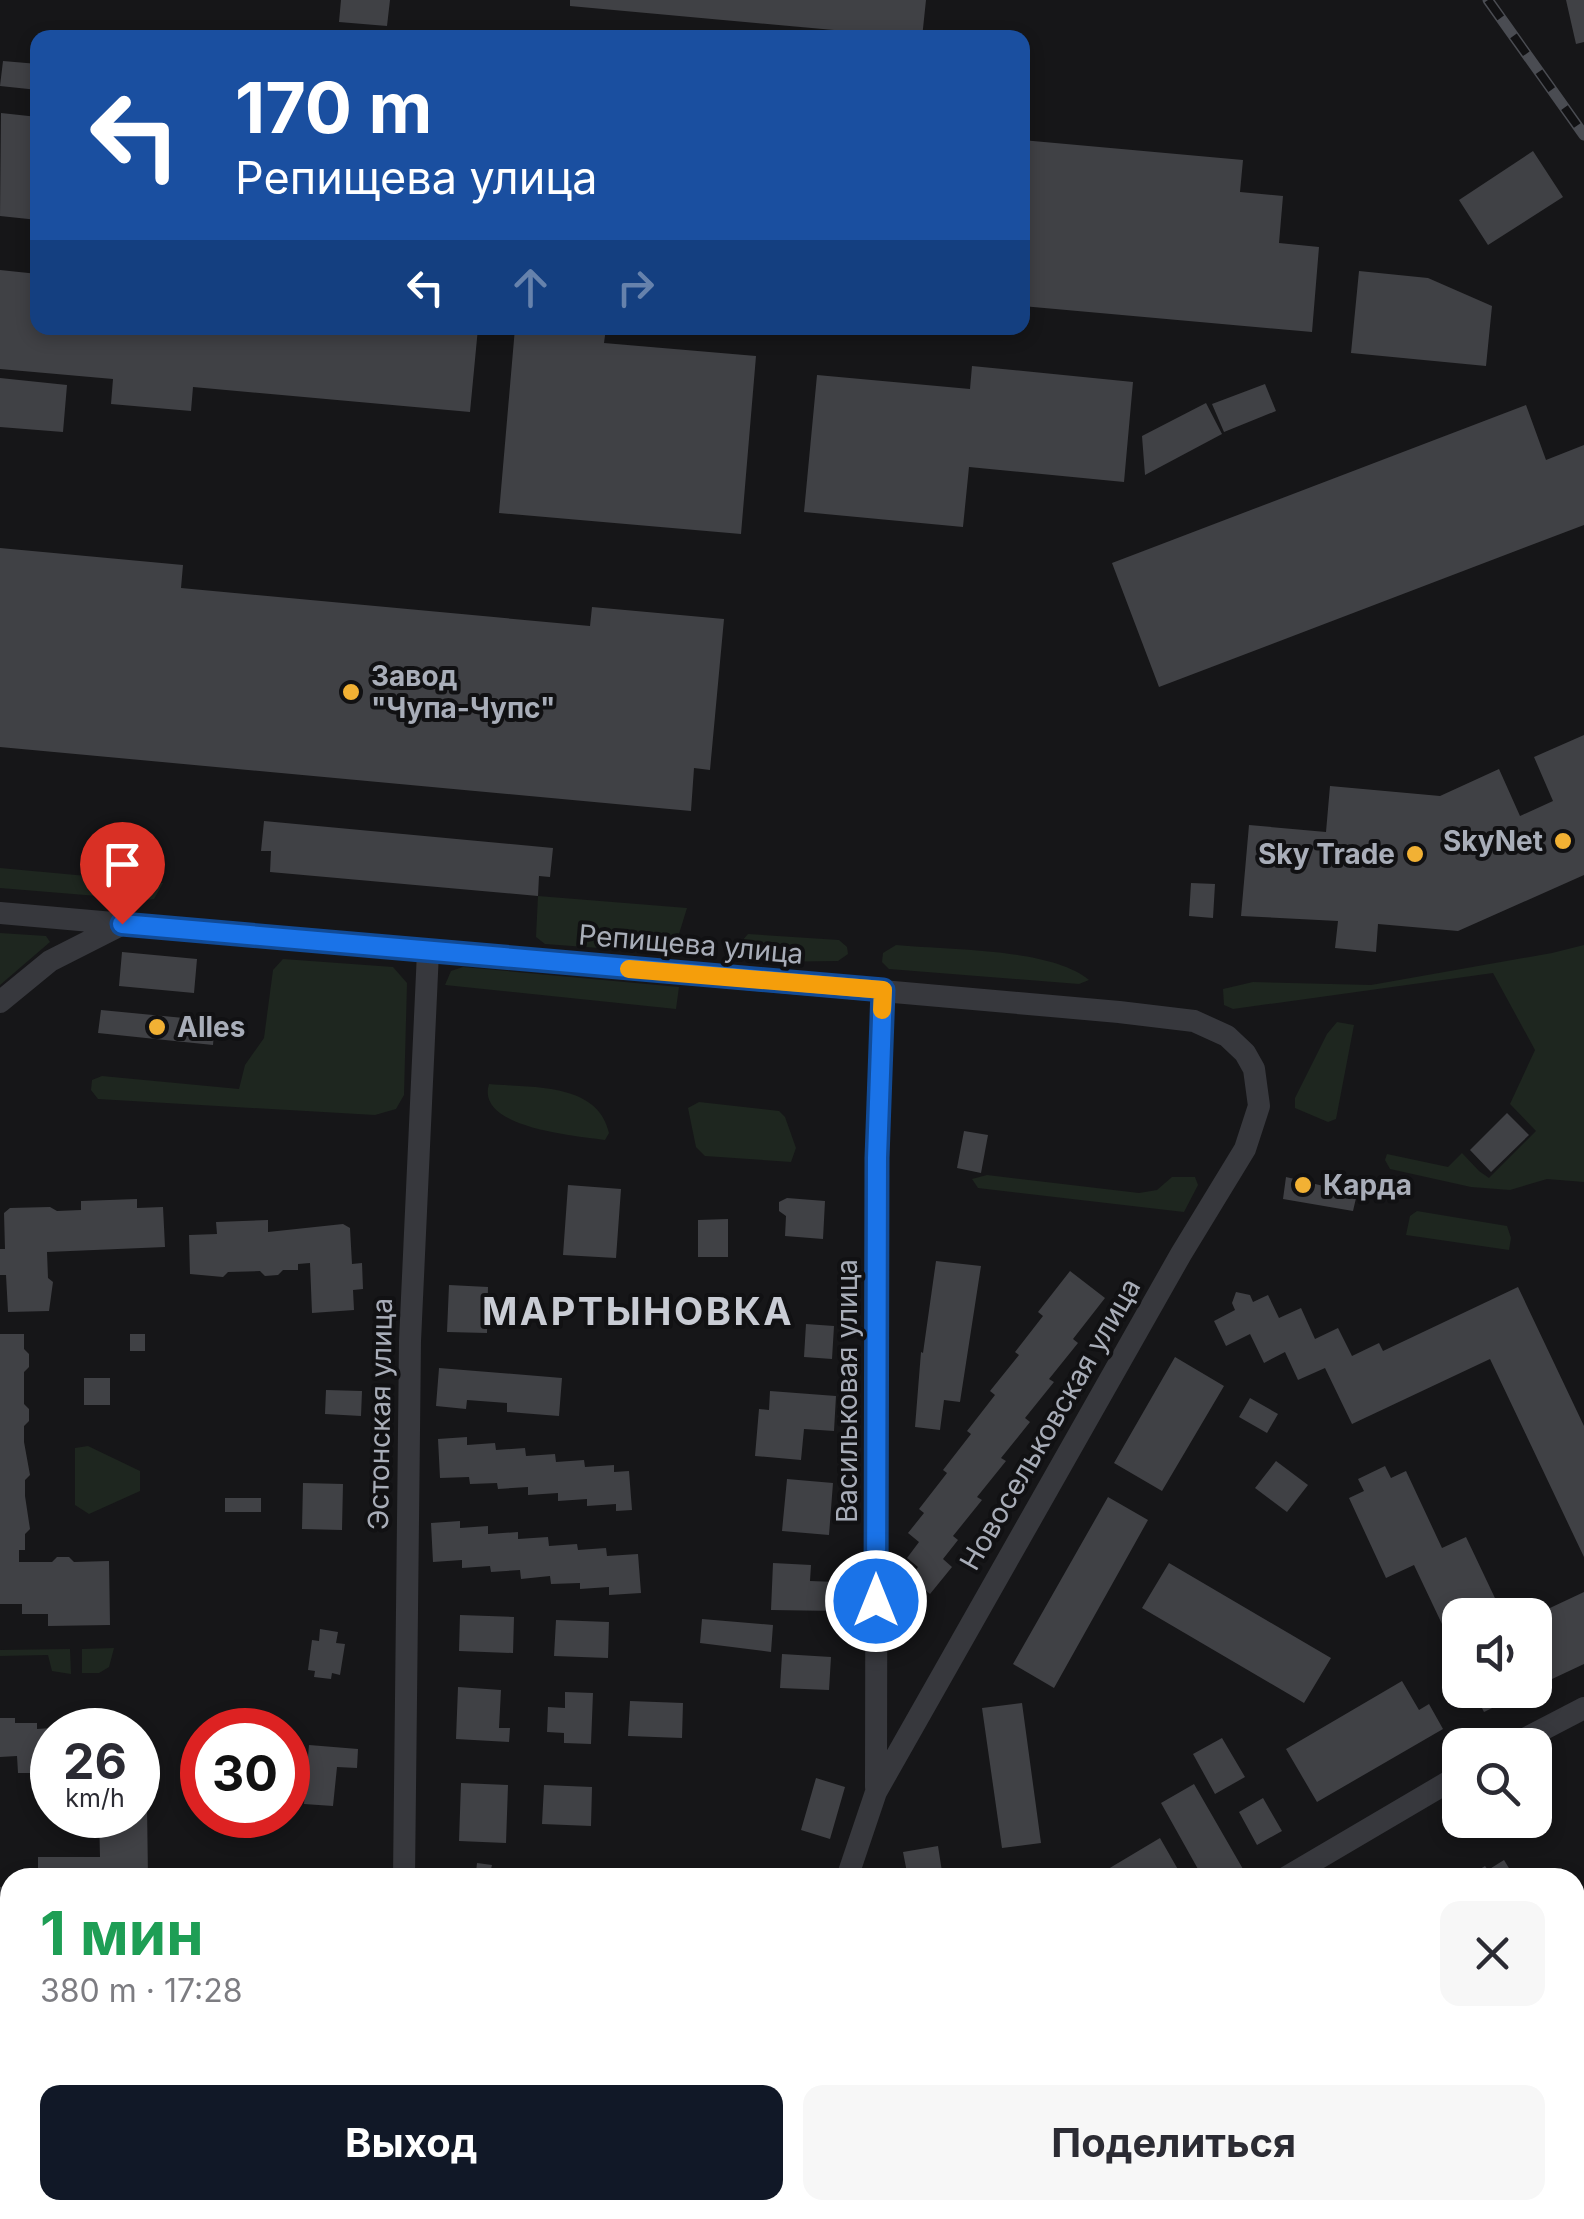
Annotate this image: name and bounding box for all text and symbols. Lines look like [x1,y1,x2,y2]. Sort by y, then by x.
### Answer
text: 170 m [235,65,432,150]
icon: left [70,70,200,200]
text: Репищева улица [235,150,597,205]
icon: left [398,260,453,315]
icon: ahead [503,260,558,315]
icon: right [608,260,663,315]
place label: Завод "Чупа-Чупс" [371,659,555,725]
marker: Завод "Чупа-Чупс" [340,681,362,703]
pin [80,822,165,925]
place label: SkyNet [1443,824,1543,858]
marker: SkyNet [1552,830,1574,852]
icon: arrive [95,837,150,892]
place label: Sky Trade [1258,837,1395,871]
marker: Sky Trade [1404,843,1426,865]
street label: Репищева улица [577,917,805,971]
place label: Alles [177,1010,245,1044]
marker: Alles [146,1016,168,1038]
place label: Карда [1323,1168,1412,1202]
marker: Карда [1292,1174,1314,1196]
street label: Васильковая улица [830,1259,864,1523]
street label: Новосельковская улица [952,1272,1148,1576]
district label: МАРТЫНОВКА [482,1288,794,1334]
street label: Эстонская улица [361,1298,399,1530]
position arrow [824,1549,928,1653]
map controls [1442,1598,1552,1838]
button: sound [1442,1598,1552,1708]
speed limit sign: 30 [180,1708,310,1838]
button: search [1442,1728,1552,1838]
text: 26 [63,1731,127,1791]
text: km/h [65,1783,125,1813]
text: 1 мин [40,1897,204,1969]
button: close [1440,1901,1545,2006]
text: 380 m · 17:28 [40,1971,243,2010]
button: Выход [40,2085,783,2200]
button: Поделиться [803,2085,1545,2200]

